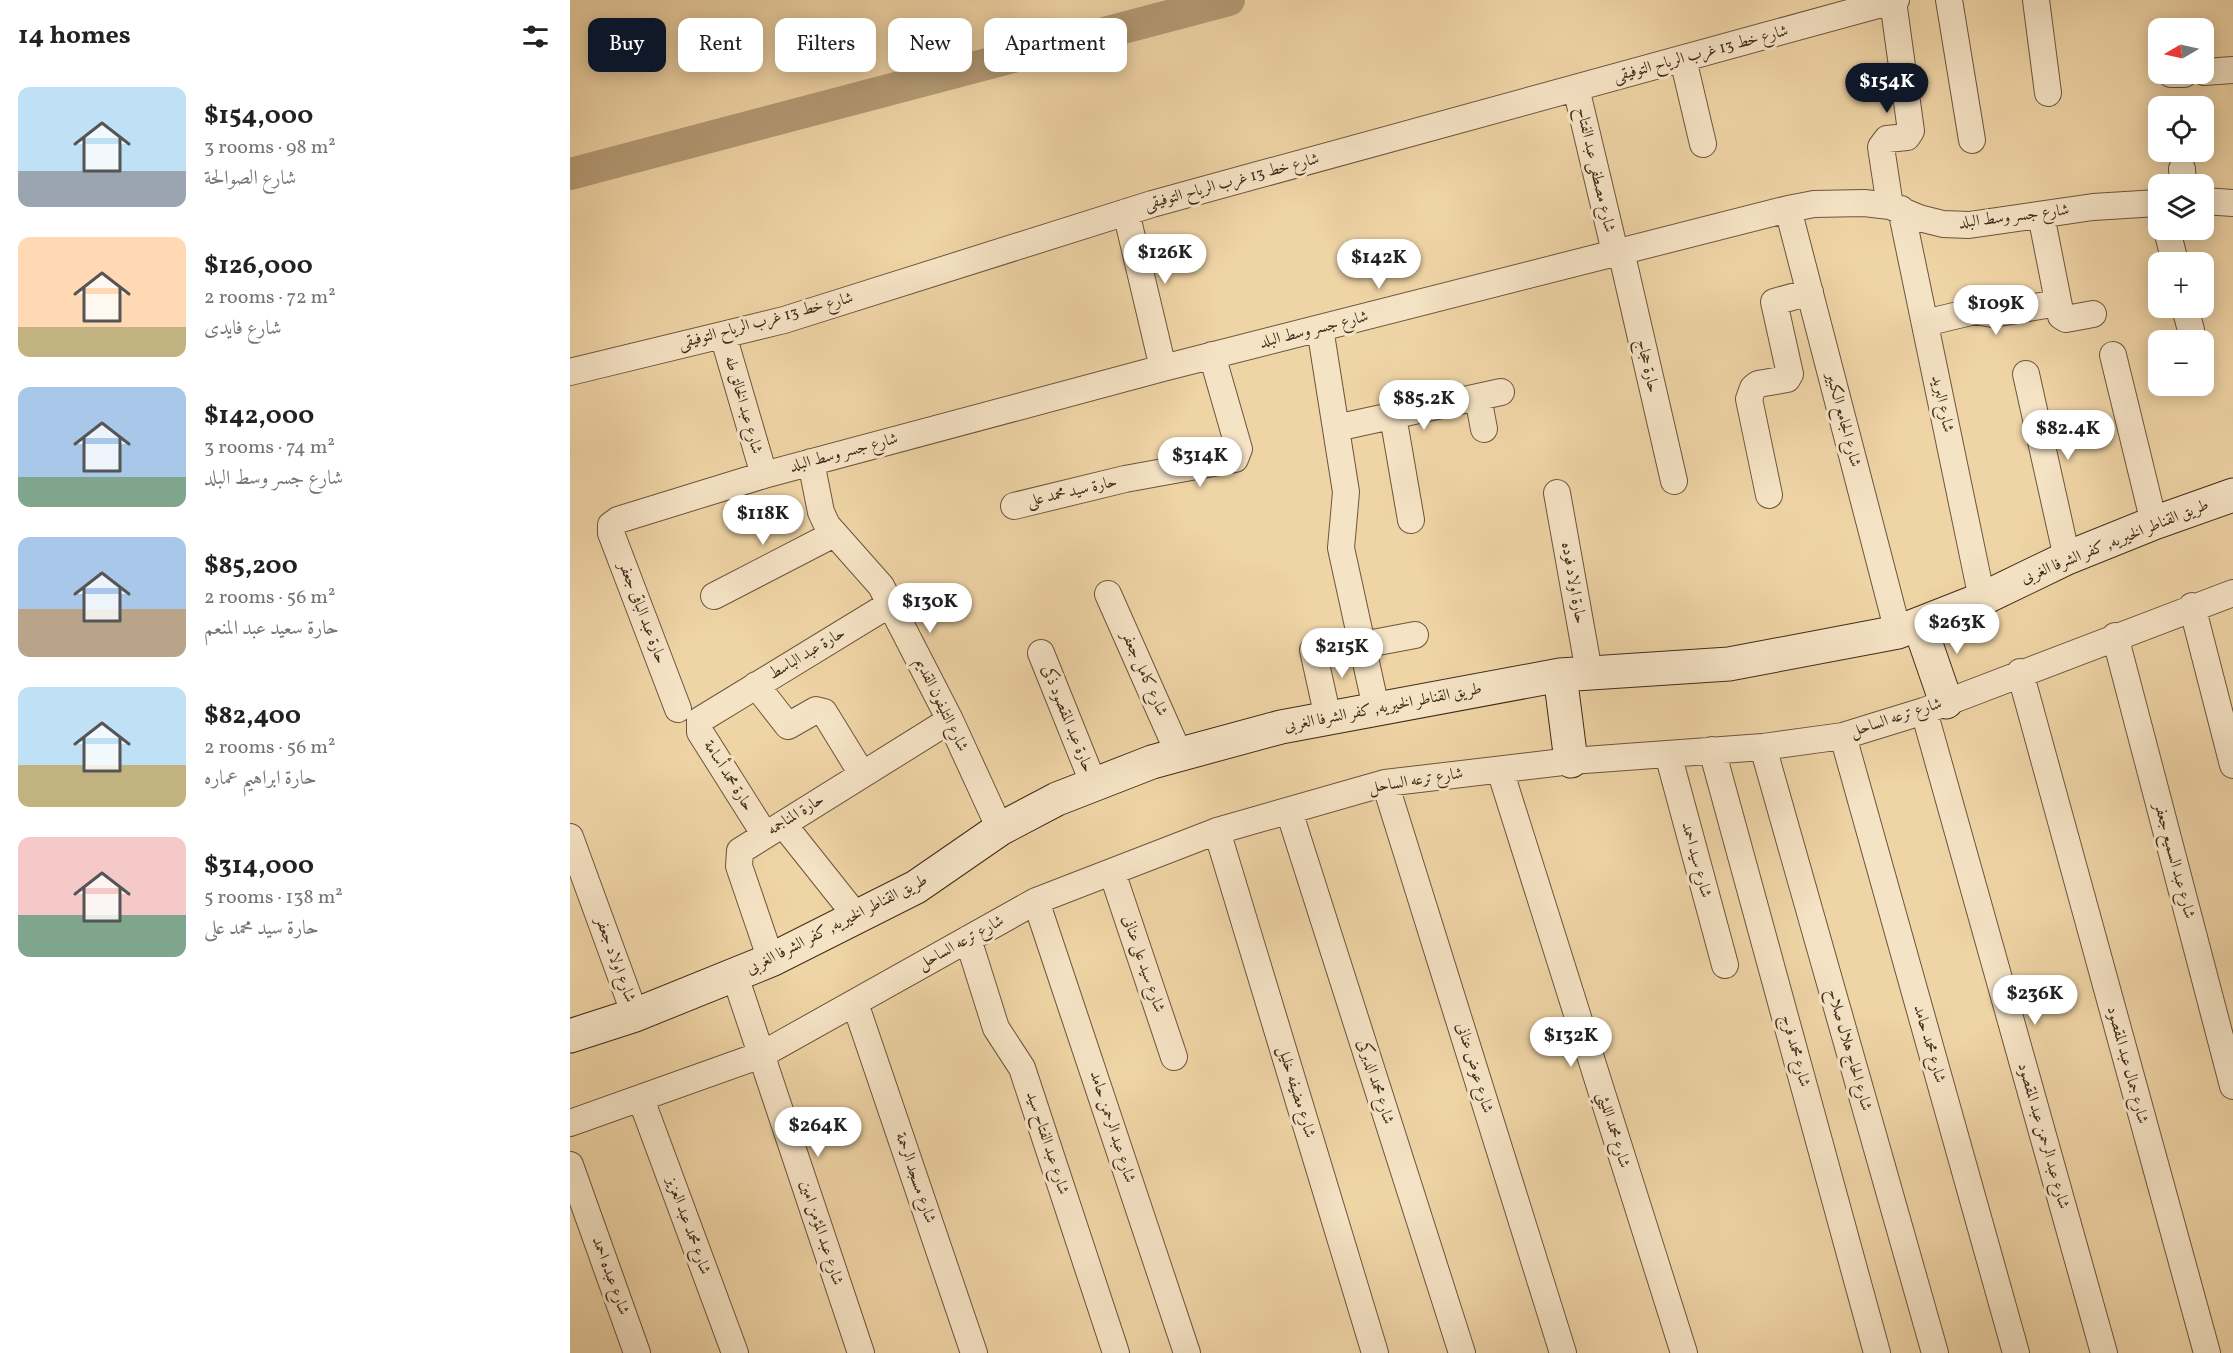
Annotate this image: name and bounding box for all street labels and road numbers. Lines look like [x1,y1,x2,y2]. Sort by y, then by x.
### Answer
street label: شارع خط 13 غرب الرياح التوفيقى [1611,20,1791,90]
street label: شارع مصطفى عبد الفتاح [1568,105,1620,235]
street label: شارع خط 13 غرب الرياح التوفيقى [1142,148,1322,218]
street label: شارع جسر وسط البلد [1957,199,2071,236]
street label: شارع خط 13 غرب الرياح التوفيقى [676,287,856,357]
street label: شارع جسر وسط البلد [1257,306,1371,355]
street label: حارة حجاج [1628,337,1664,395]
street label: شارع عبد الخالق طه [717,353,768,457]
street label: شارع الجامع الكبير [1816,368,1866,470]
street label: شارع البريد [1924,373,1959,435]
street label: شارع جسر وسط البلد [787,428,901,479]
street label: حارة سيد محمد على [1025,471,1119,513]
street label: طريق القناطر الخيريه, كفر الشرفا الغربى [2018,494,2212,590]
street label: حارة اولاد فوده [1555,540,1591,626]
street label: حارة عبد الباقى جعفر [612,557,672,667]
street label: حارة عبد الباسط [764,622,850,686]
street label: شارع كامل جعفر [1114,626,1173,720]
street label: شارع التليفون القديم [907,655,973,756]
street label: حارة عبد المقصود ذكى [1036,662,1099,776]
street label: طريق القناطر الخيريه, كفر الشرفا الغربى [1282,678,1484,738]
street label: شارع ترعه الساحل [1847,693,1945,744]
street label: حارة محمد أسامة [697,735,760,816]
street label: شارع ترعه الساحل [1367,763,1465,800]
street label: حارة المناجمه [763,789,829,841]
street label: شارع عبد السميع جعفر [2145,799,2200,922]
street label: شارع سيد احمد [1674,820,1717,900]
street label: طريق القناطر الخيريه, كفر الشرفا الغربى [742,870,932,980]
street label: شارع ترعه الساحل [914,910,1008,977]
street label: شارع اولاد جعفر [588,912,641,1006]
street label: شارع سيد على عنانى [1115,912,1170,1016]
street label: شارع الحاج هلال صلاح [1819,986,1877,1114]
street label: شارع محمد حامد [1906,1002,1951,1086]
street label: شارع جمال عبد المقصود [2100,1004,2153,1127]
street label: شارع محمد فرج [1773,1012,1815,1090]
street label: شارع عوض عنانى [1449,1020,1498,1116]
street label: شارع محمد الدبركى [1350,1036,1400,1128]
street label: شارع مضيفه خليل [1271,1043,1320,1141]
street label: شارع عبد الرحمن عبد المقصود [2011,1060,2074,1212]
street label: شارع عبد الرحمن حامد [1083,1068,1140,1186]
street label: شارع عبد الفتاح سيد [1018,1089,1074,1198]
street label: شارع محمد الليثي [1588,1089,1635,1172]
street label: شارع مسجد الرحمة [888,1130,941,1227]
street label: شارع محمد عبد العزيز [659,1172,716,1278]
street label: شارع عبد المؤمن امين [793,1178,848,1289]
street label: شارع عبده احمد [585,1234,634,1319]

